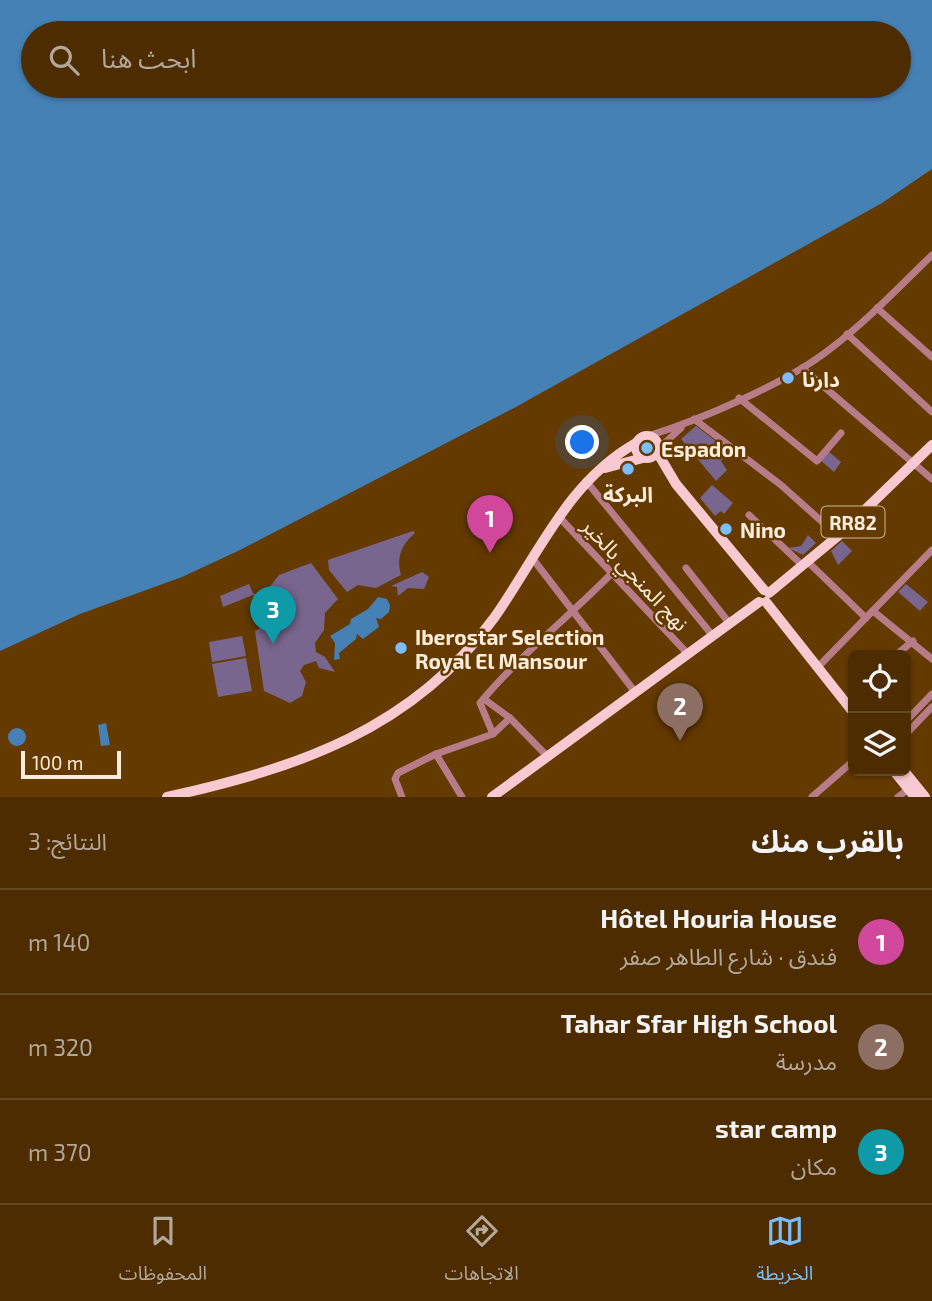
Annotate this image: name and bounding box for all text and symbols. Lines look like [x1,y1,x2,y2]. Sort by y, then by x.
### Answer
search box [21,21,911,98]
icon: search [45,41,83,79]
text: ابحث هنا [101,42,196,73]
place label: دارنا [802,366,840,392]
marker: دارنا [780,370,796,386]
your location [565,425,599,459]
place label: Espadon [661,436,746,461]
marker: Espadon [639,440,655,456]
marker: البركة [620,461,636,477]
place label: البركة [603,481,653,507]
pin: 1 [467,495,513,553]
road number: RR82 [822,506,884,538]
street label: نهج المنجي بالخير [573,512,694,639]
place label: Nino [740,517,786,542]
marker: Nino [718,521,734,537]
pin: 3 [250,586,296,644]
place label: Iberostar Selection Royal El Mansour [415,624,604,674]
marker: Iberostar Selection Royal El Mansour [393,640,409,656]
map controls [848,650,911,776]
button: locate [848,650,911,713]
pin: 2 [657,683,703,741]
button: layers [848,713,911,776]
scale bar [21,748,121,780]
text: 100 m [32,751,83,774]
text: بالقرب منك [751,822,904,858]
text: النتائج: 3 [28,827,107,855]
text: Hôtel Houria House [600,902,837,933]
text: 140 m [28,928,90,956]
text: 1 [876,928,886,956]
text: فندق · شارع الطاهر صفر [620,942,837,970]
text: Tahar Sfar High School [561,1007,837,1038]
text: 320 m [28,1033,93,1061]
text: 2 [874,1033,888,1061]
text: مدرسة [776,1047,837,1075]
text: star camp [715,1112,837,1143]
text: 370 m [28,1138,92,1166]
text: 3 [874,1138,888,1166]
text: مكان [791,1152,837,1180]
tab: المحفوظات [119,1212,207,1294]
tab: الاتجاهات [445,1212,519,1294]
tab: الخريطة [756,1212,813,1294]

